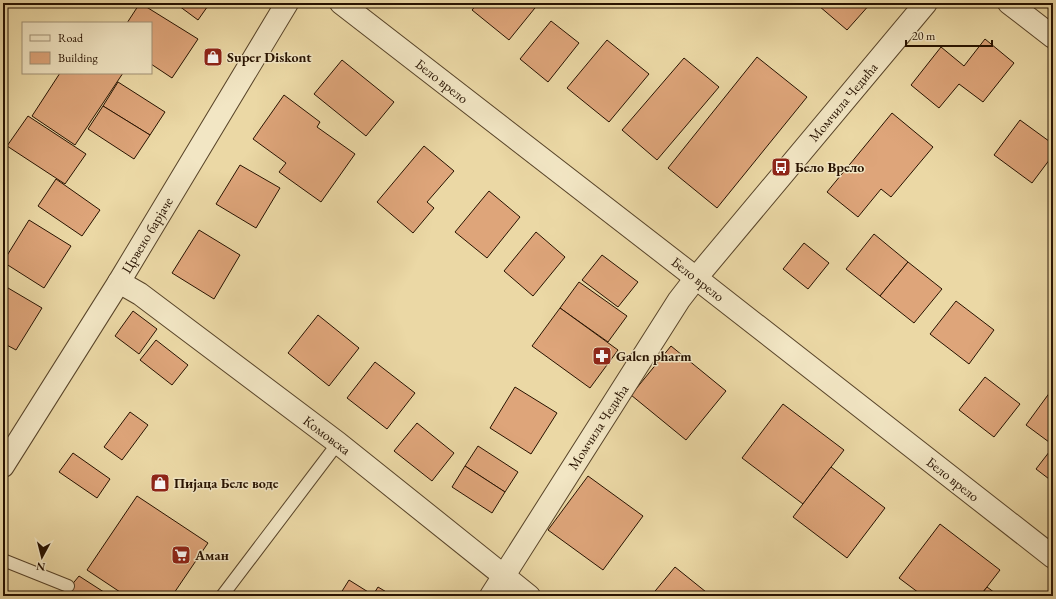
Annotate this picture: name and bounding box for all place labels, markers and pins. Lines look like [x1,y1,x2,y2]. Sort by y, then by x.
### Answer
shop icon: Super Diskont [202,46,224,68]
place label: Super Diskont [227,48,312,66]
bus stop icon: Бело Врело [770,156,792,178]
place label: Бело Врело [795,158,864,176]
pharmacy icon: Galen pharm [591,345,613,367]
place label: Galen pharm [616,347,692,365]
shop icon: Пијаца Беле воде [149,472,171,494]
place label: Пијаца Беле воде [174,474,279,492]
supermarket icon: Аман [170,544,192,566]
place label: Аман [194,546,229,564]

